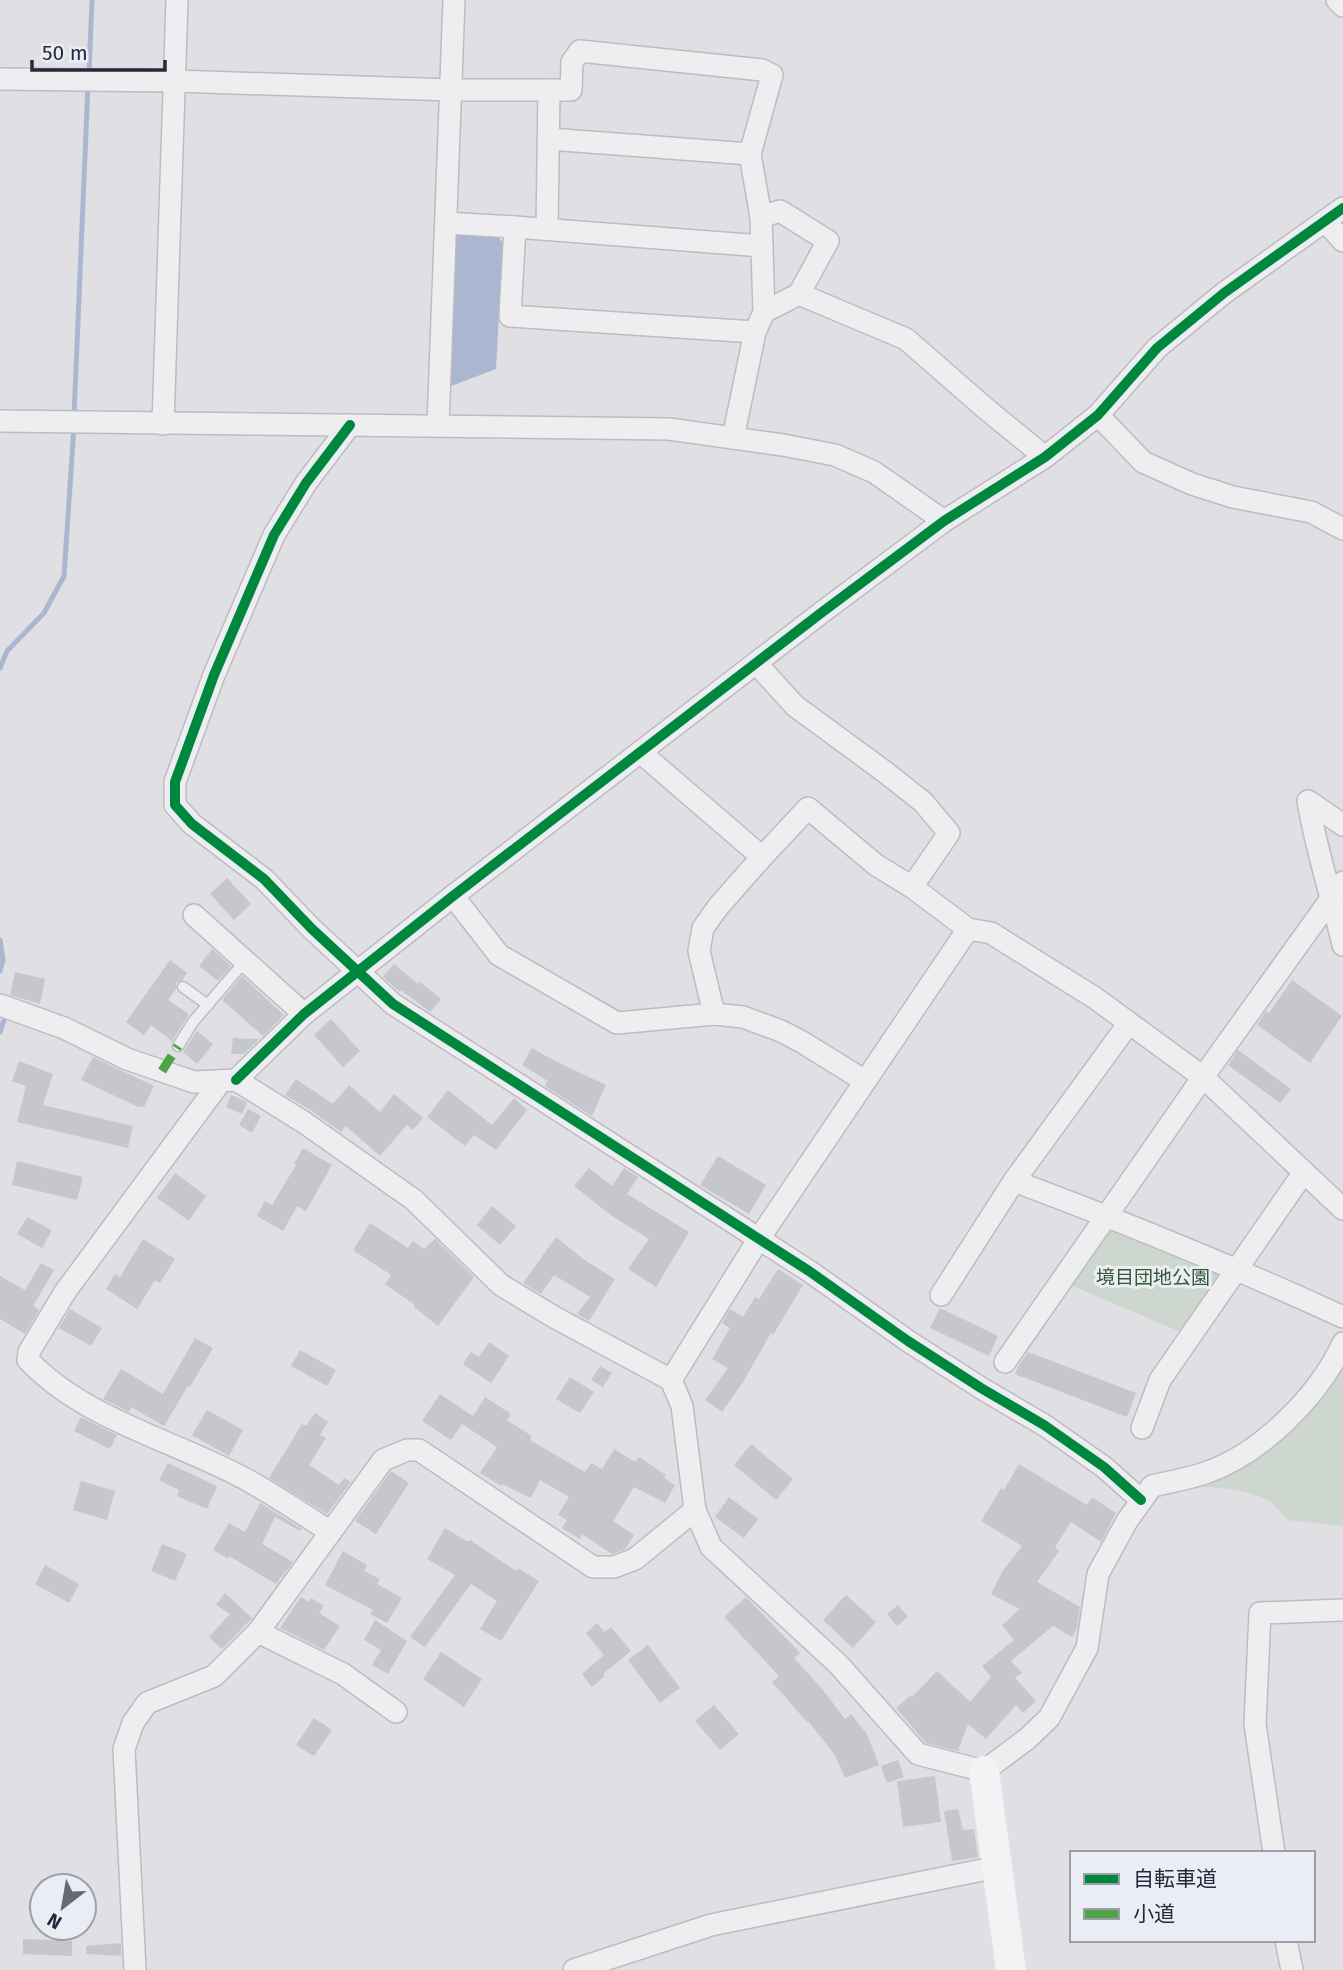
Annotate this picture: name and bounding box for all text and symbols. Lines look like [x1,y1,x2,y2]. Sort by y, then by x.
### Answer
scale bar [32,28,164,72]
text: 50 m [42,40,88,66]
park label: 境目団地公園 [1096,1266,1210,1289]
legend [1070,1851,1315,1942]
text: 自転車道 [1133,1866,1217,1892]
north arrow [28,1872,98,1942]
text: 小道 [1133,1901,1175,1927]
text: N [43,1908,66,1934]

